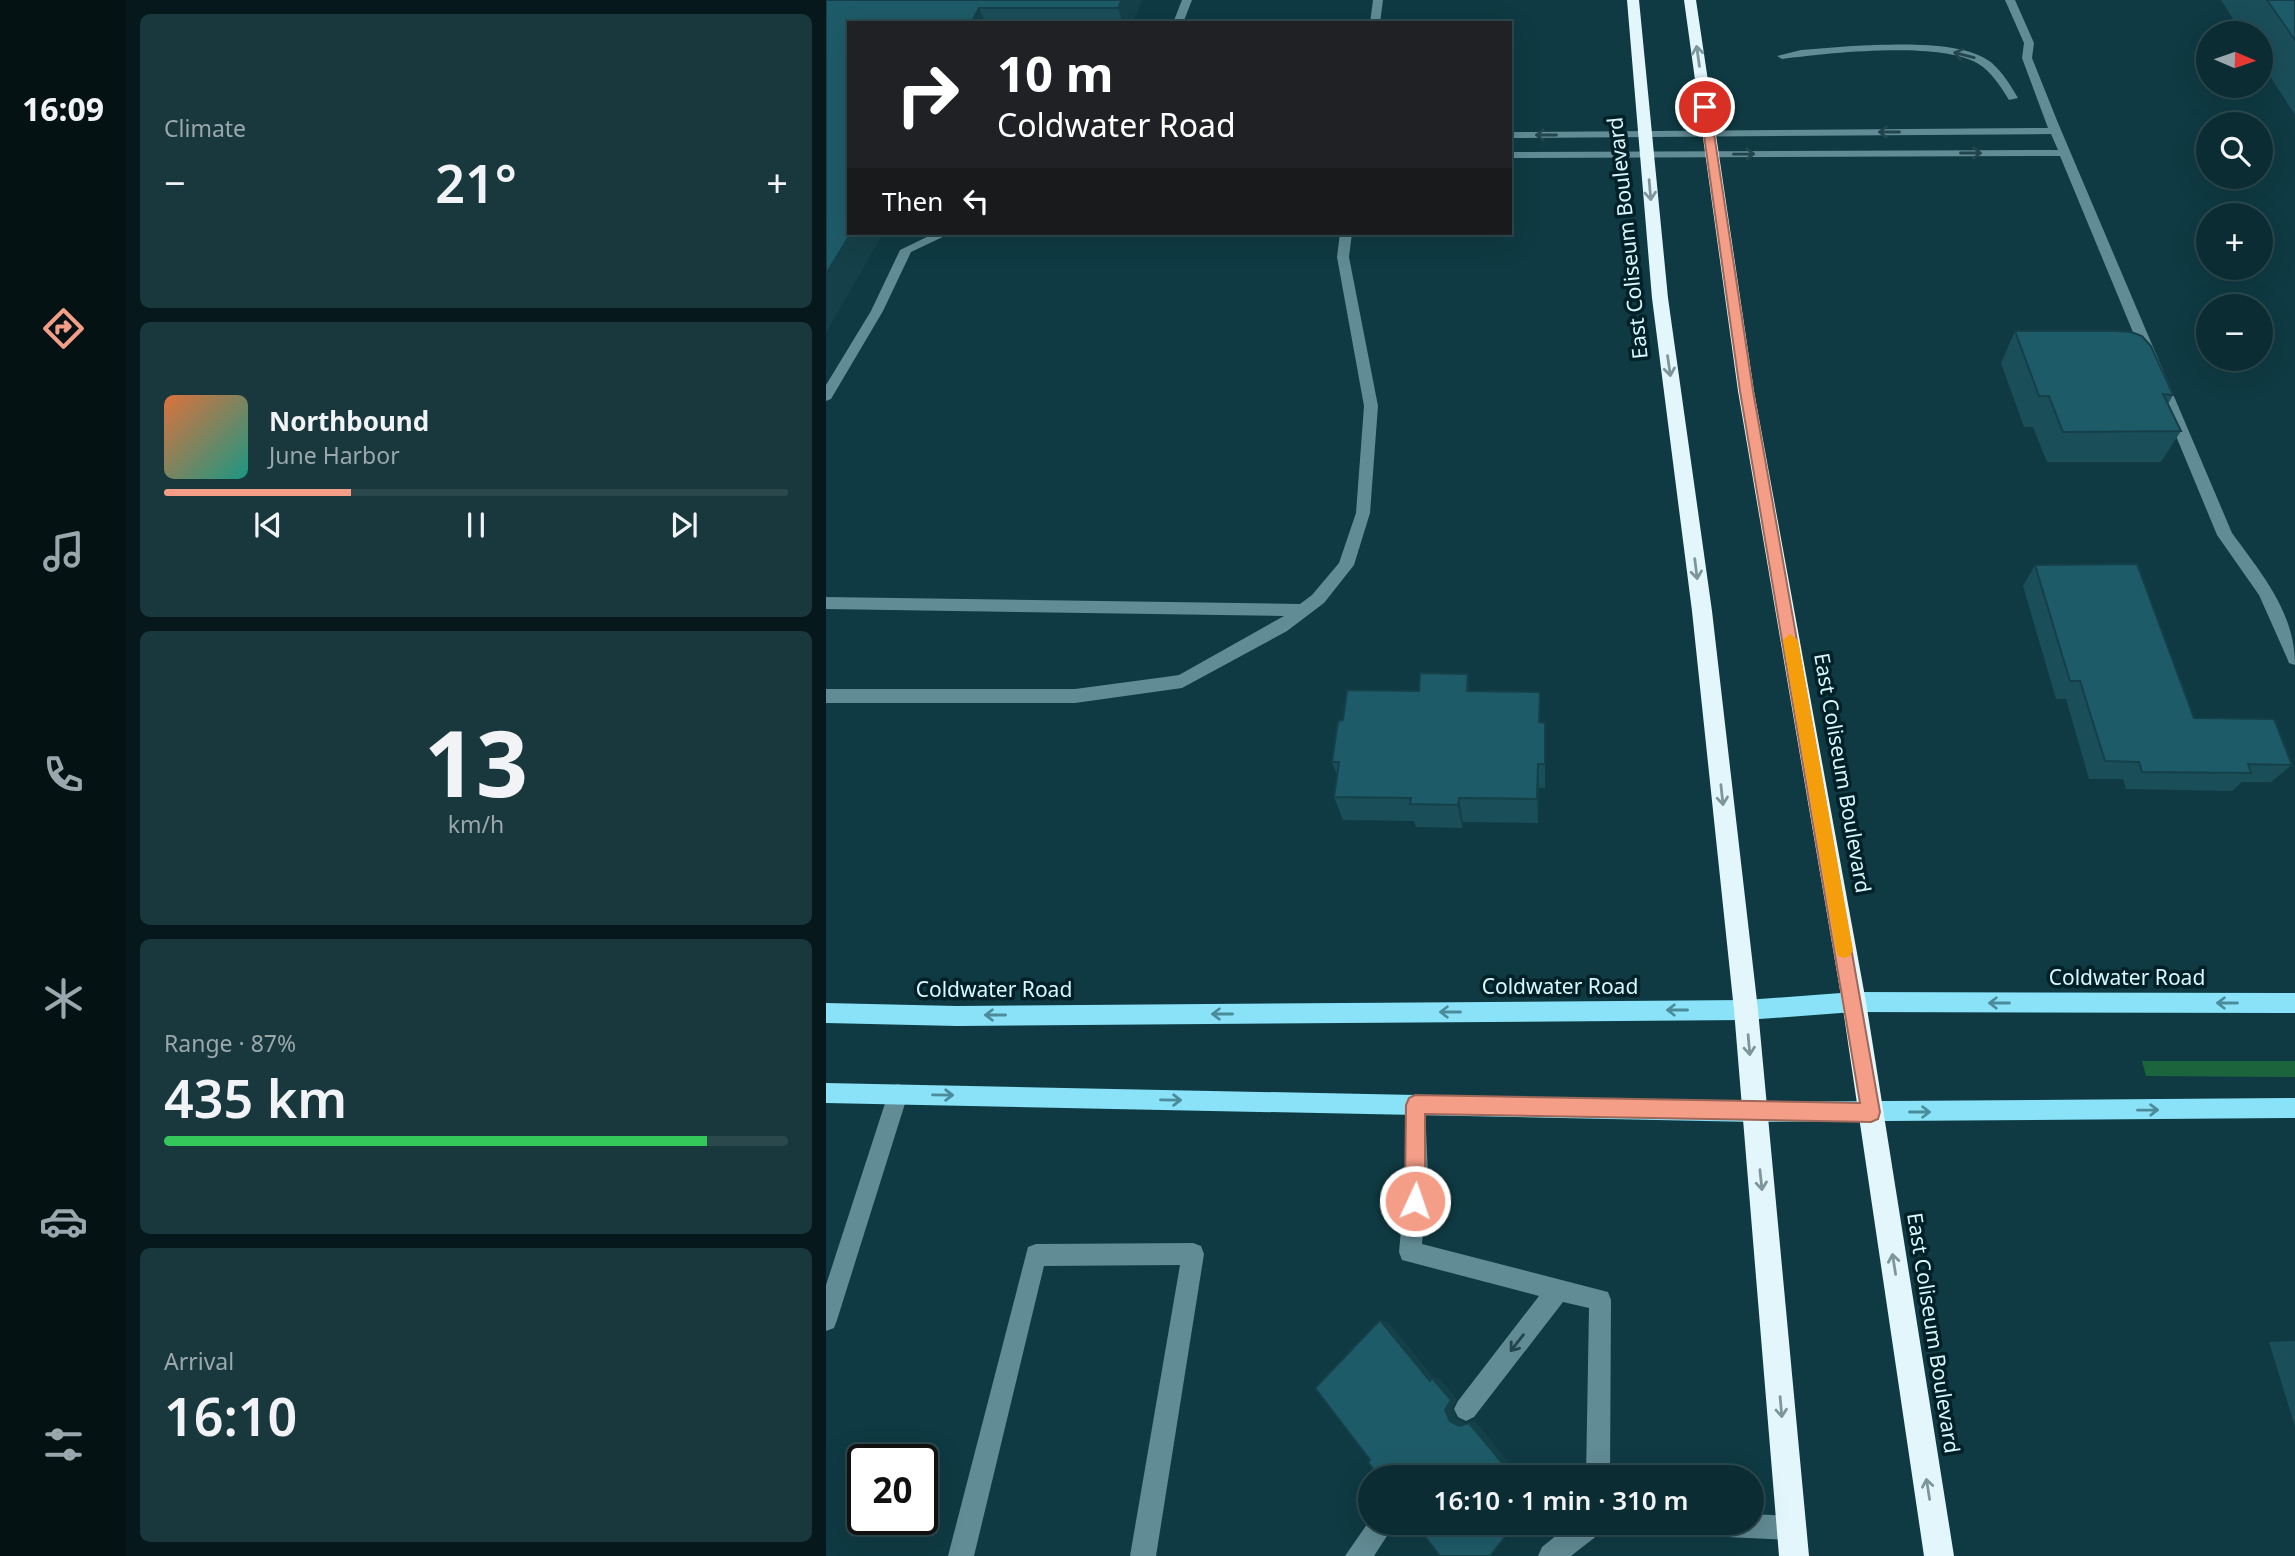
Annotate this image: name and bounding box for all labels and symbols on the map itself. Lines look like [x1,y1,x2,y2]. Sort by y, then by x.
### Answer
north arrow [2196,21,2273,98]
one-way arrow [1691,45,1704,68]
one-way arrow [1953,48,1976,61]
pin [1675,77,1735,137]
street label: East Coliseum Boulevard [1600,116,1654,360]
one-way arrow [1878,125,1901,139]
one-way arrow [1535,128,1558,142]
one-way arrow [1959,146,1982,160]
one-way arrow [1732,147,1755,161]
one-way arrow [1644,178,1657,201]
one-way arrow [1663,354,1676,376]
one-way arrow [1690,557,1703,580]
street label: East Coliseum Boulevard [1808,651,1878,895]
one-way arrow [1716,783,1729,806]
street label: Coldwater Road [2049,963,2205,991]
street label: Coldwater Road [1482,972,1638,1000]
street label: Coldwater Road [916,975,1072,1003]
one-way arrow [1988,996,2011,1010]
one-way arrow [2216,996,2239,1010]
one-way arrow [1666,1004,1689,1017]
one-way arrow [1439,1005,1462,1019]
one-way arrow [1211,1007,1234,1021]
one-way arrow [984,1008,1007,1022]
one-way arrow [1743,1034,1756,1056]
one-way arrow [931,1088,954,1102]
one-way arrow [1159,1093,1182,1106]
one-way arrow [2136,1103,2159,1117]
one-way arrow [1909,1105,1932,1119]
position arrow [1378,1164,1452,1238]
one-way arrow [1754,1168,1767,1191]
street label: East Coliseum Boulevard [1901,1211,1967,1455]
one-way arrow [1887,1253,1900,1275]
one-way arrow [1510,1334,1525,1352]
one-way arrow [1775,1395,1788,1418]
speed limit sign: 20 [847,1444,938,1535]
one-way arrow [1921,1478,1934,1500]

